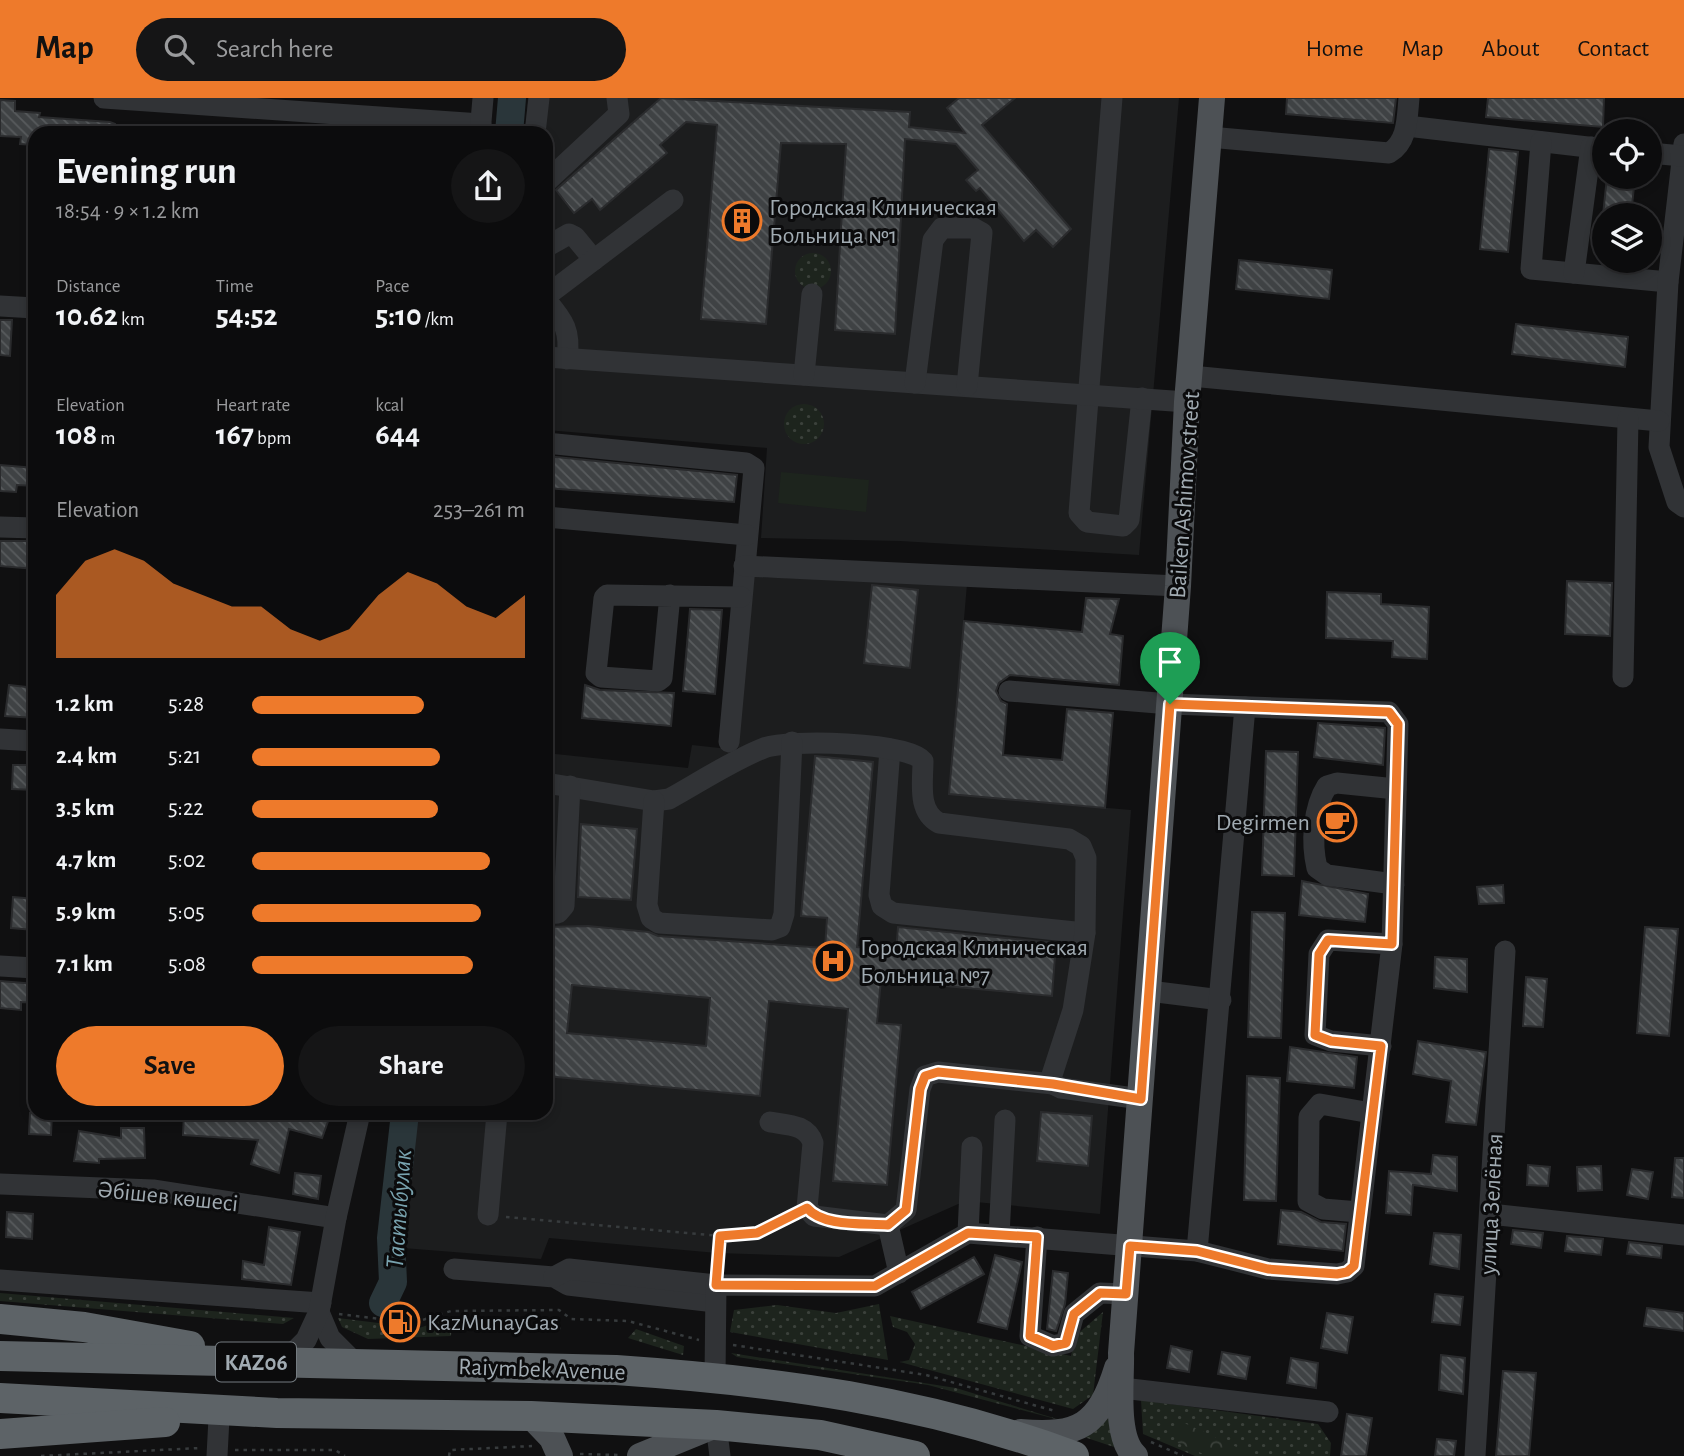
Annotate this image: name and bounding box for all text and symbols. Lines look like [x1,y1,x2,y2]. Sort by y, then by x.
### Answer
search box [136,18,626,81]
icon: search [160,30,198,68]
text: Map [35,32,94,65]
text: Search here [216,36,334,62]
text: Home [1306,37,1364,61]
text: Map [1402,37,1444,61]
text: About [1482,37,1539,61]
text: Contact [1577,37,1649,61]
map controls [1592,119,1662,273]
button: locate [1592,119,1662,189]
button: share [451,149,525,223]
text: Evening run [56,153,237,191]
place label: Городская Клиническая Больница №1 [769,196,997,248]
text: 18:54 · 9 × 1.2 km [56,200,199,223]
building icon: Городская Клиническая Больница №1 [721,200,763,242]
button: layers [1592,203,1662,273]
text: Distance [56,277,120,296]
text: Time [216,277,254,296]
text: Pace [375,277,410,296]
text: 10.62 [56,301,118,331]
text: 54:52 [216,301,278,331]
text: 5:10 [375,301,422,331]
text: km [118,310,145,329]
text: /km [422,310,454,329]
street label: Baiken Ashimov street [1166,390,1204,599]
text: Elevation [56,396,125,415]
text: Heart rate [216,396,290,415]
text: kcal [375,396,404,415]
text: 108 [56,420,97,450]
text: 167 [216,420,254,450]
text: 644 [375,420,420,450]
text: m [97,429,116,448]
text: bpm [254,429,292,448]
text: Elevation [56,499,139,522]
text: 253–261 m [433,499,525,522]
pin [1140,632,1200,704]
icon: arrive [1151,643,1189,681]
text: 1.2 km [56,693,114,716]
text: 5:28 [168,693,204,716]
text: 2.4 km [56,745,117,768]
text: 5:21 [168,745,201,768]
text: 3.5 km [56,797,115,820]
text: 5:22 [168,797,204,820]
cafe icon: Degirmen [1316,801,1358,843]
place label: Degirmen [1216,811,1310,835]
text: 4.7 km [56,849,116,872]
text: 5:02 [168,849,206,872]
text: 5.9 km [56,901,116,924]
text: 5:05 [168,901,205,924]
place label: Городская Клиническая Больница №7 [860,936,1088,988]
hospital icon: Городская Клиническая Больница №7 [812,940,854,982]
text: 7.1 km [56,953,113,976]
text: 5:08 [168,953,206,976]
button: Save [56,1026,284,1106]
button: Share [298,1026,525,1106]
street label: улица Зелёная [1476,1133,1508,1276]
water label: Тастыбулак [382,1148,416,1270]
street label: Әбішев көшесі [96,1178,239,1216]
fuel station icon: KazMunayGas [379,1301,421,1343]
place label: KazMunayGas [427,1311,559,1335]
road number: KАZ06 [216,1343,296,1382]
street label: Raiymbek Avenue [458,1355,626,1385]

